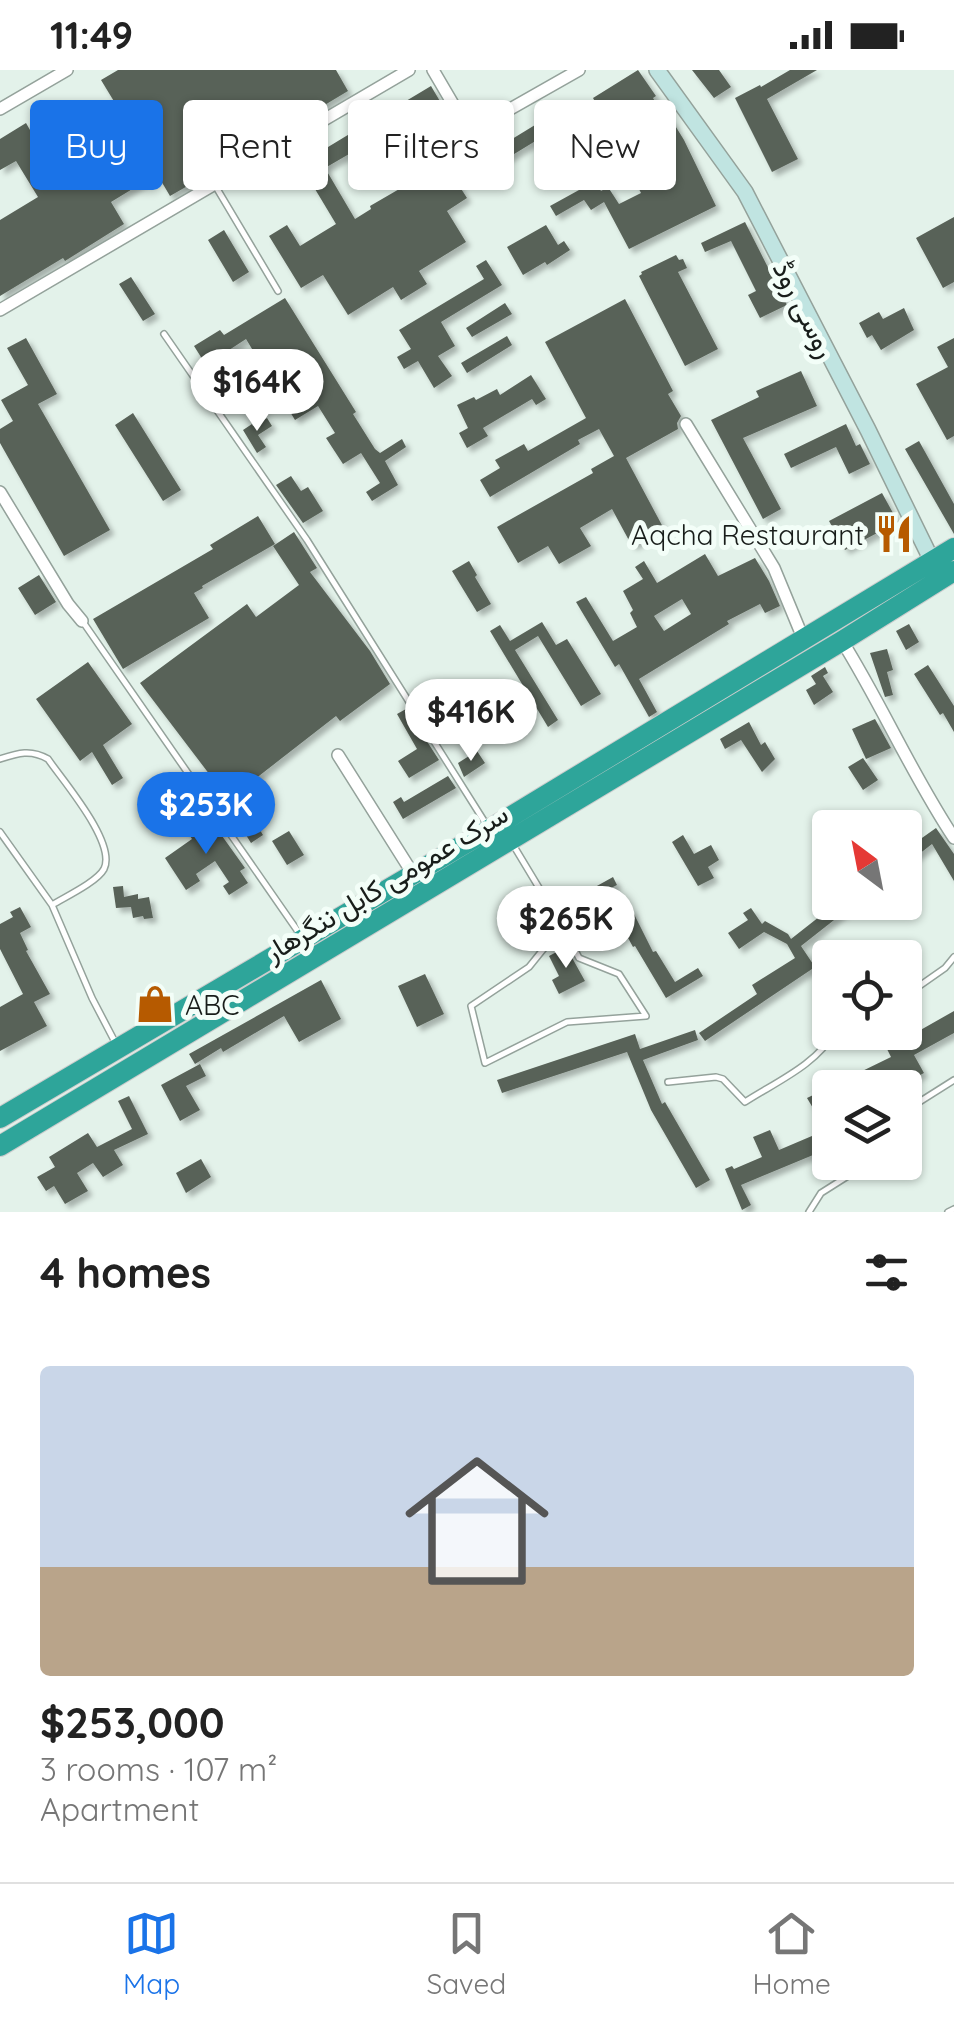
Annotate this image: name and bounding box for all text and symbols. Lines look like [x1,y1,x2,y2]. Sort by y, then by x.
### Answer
text: 11:49 [50,11,133,59]
chip: Buy [30,100,163,190]
chip: Rent [183,100,328,190]
chip: Filters [348,100,514,190]
chip: New [534,100,676,190]
street label: روسی روڈ [765,254,844,364]
pin: $164K [187,349,327,434]
text: $164K [212,361,302,401]
restaurant icon: Aqcha Restaurant [873,513,915,555]
place label: Aqcha Restaurant [631,517,864,552]
pin: $416K [401,679,541,764]
text: $416K [427,691,515,731]
pin: $253K [136,772,276,857]
text: $253K [159,784,253,824]
street label: سرک عمومی کابل ننگرهار [257,795,515,970]
north arrow [812,810,922,920]
map controls [812,810,922,1180]
pin: $265K [496,886,636,971]
text: $265K [519,898,613,938]
button: locate [812,940,922,1050]
shop icon: ABC [134,983,176,1025]
place label: ABC [185,987,240,1022]
button: layers [812,1070,922,1180]
icon: filters [859,1245,914,1300]
text: 4 homes [40,1246,211,1299]
icon: home [387,1431,567,1611]
text: $253,000 [40,1696,225,1749]
text: 3 rooms · 107 m² [40,1749,277,1789]
text: Apartment [40,1789,199,1829]
tab: Map [123,1906,180,2001]
tab: Saved [426,1906,506,2001]
tab: Home [752,1906,831,2001]

